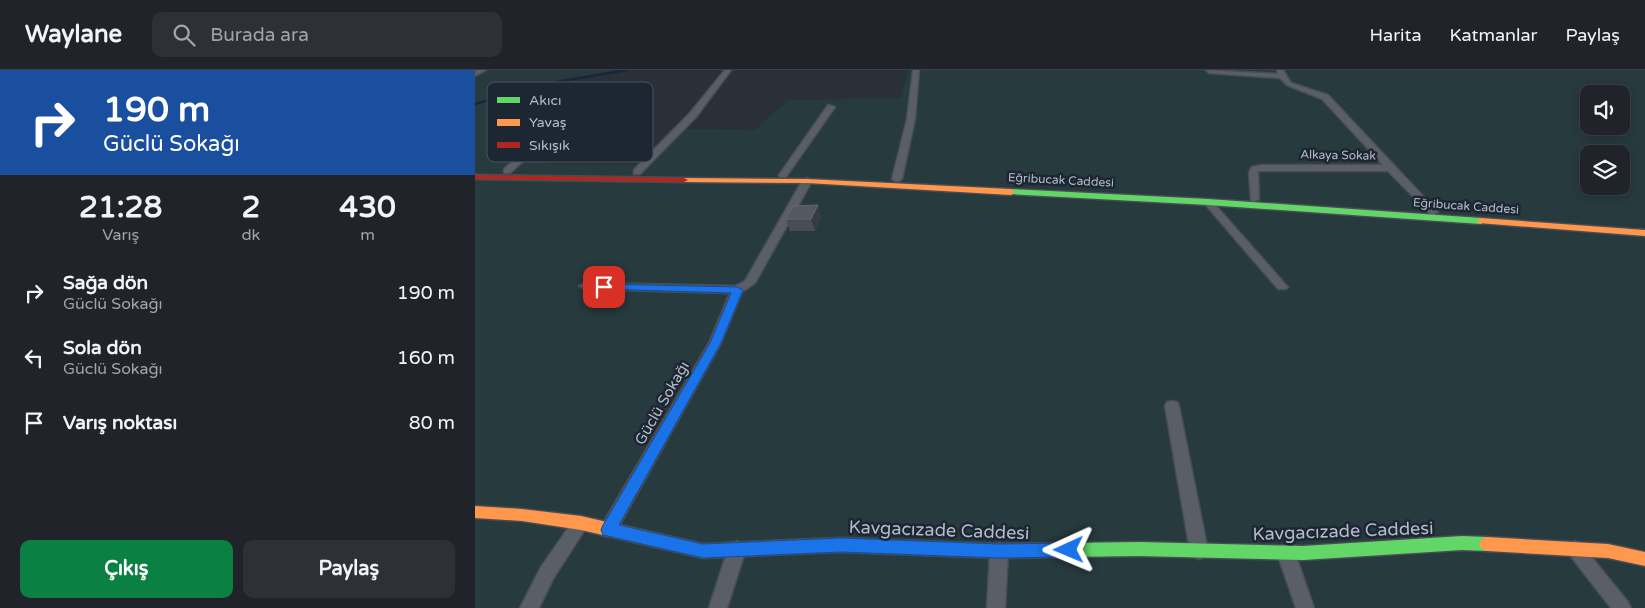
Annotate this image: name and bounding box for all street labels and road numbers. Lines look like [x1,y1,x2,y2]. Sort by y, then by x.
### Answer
street label: Alkaya Sokak [1300,147,1376,163]
street label: Eğribucak Caddesi [1008,170,1114,190]
street label: Eğribucak Caddesi [1413,195,1519,217]
street label: Güclü Sokağı [631,358,693,448]
street label: Kavgacızade Caddesi [848,516,1030,544]
street label: Kavgacızade Caddesi [1252,517,1434,545]

